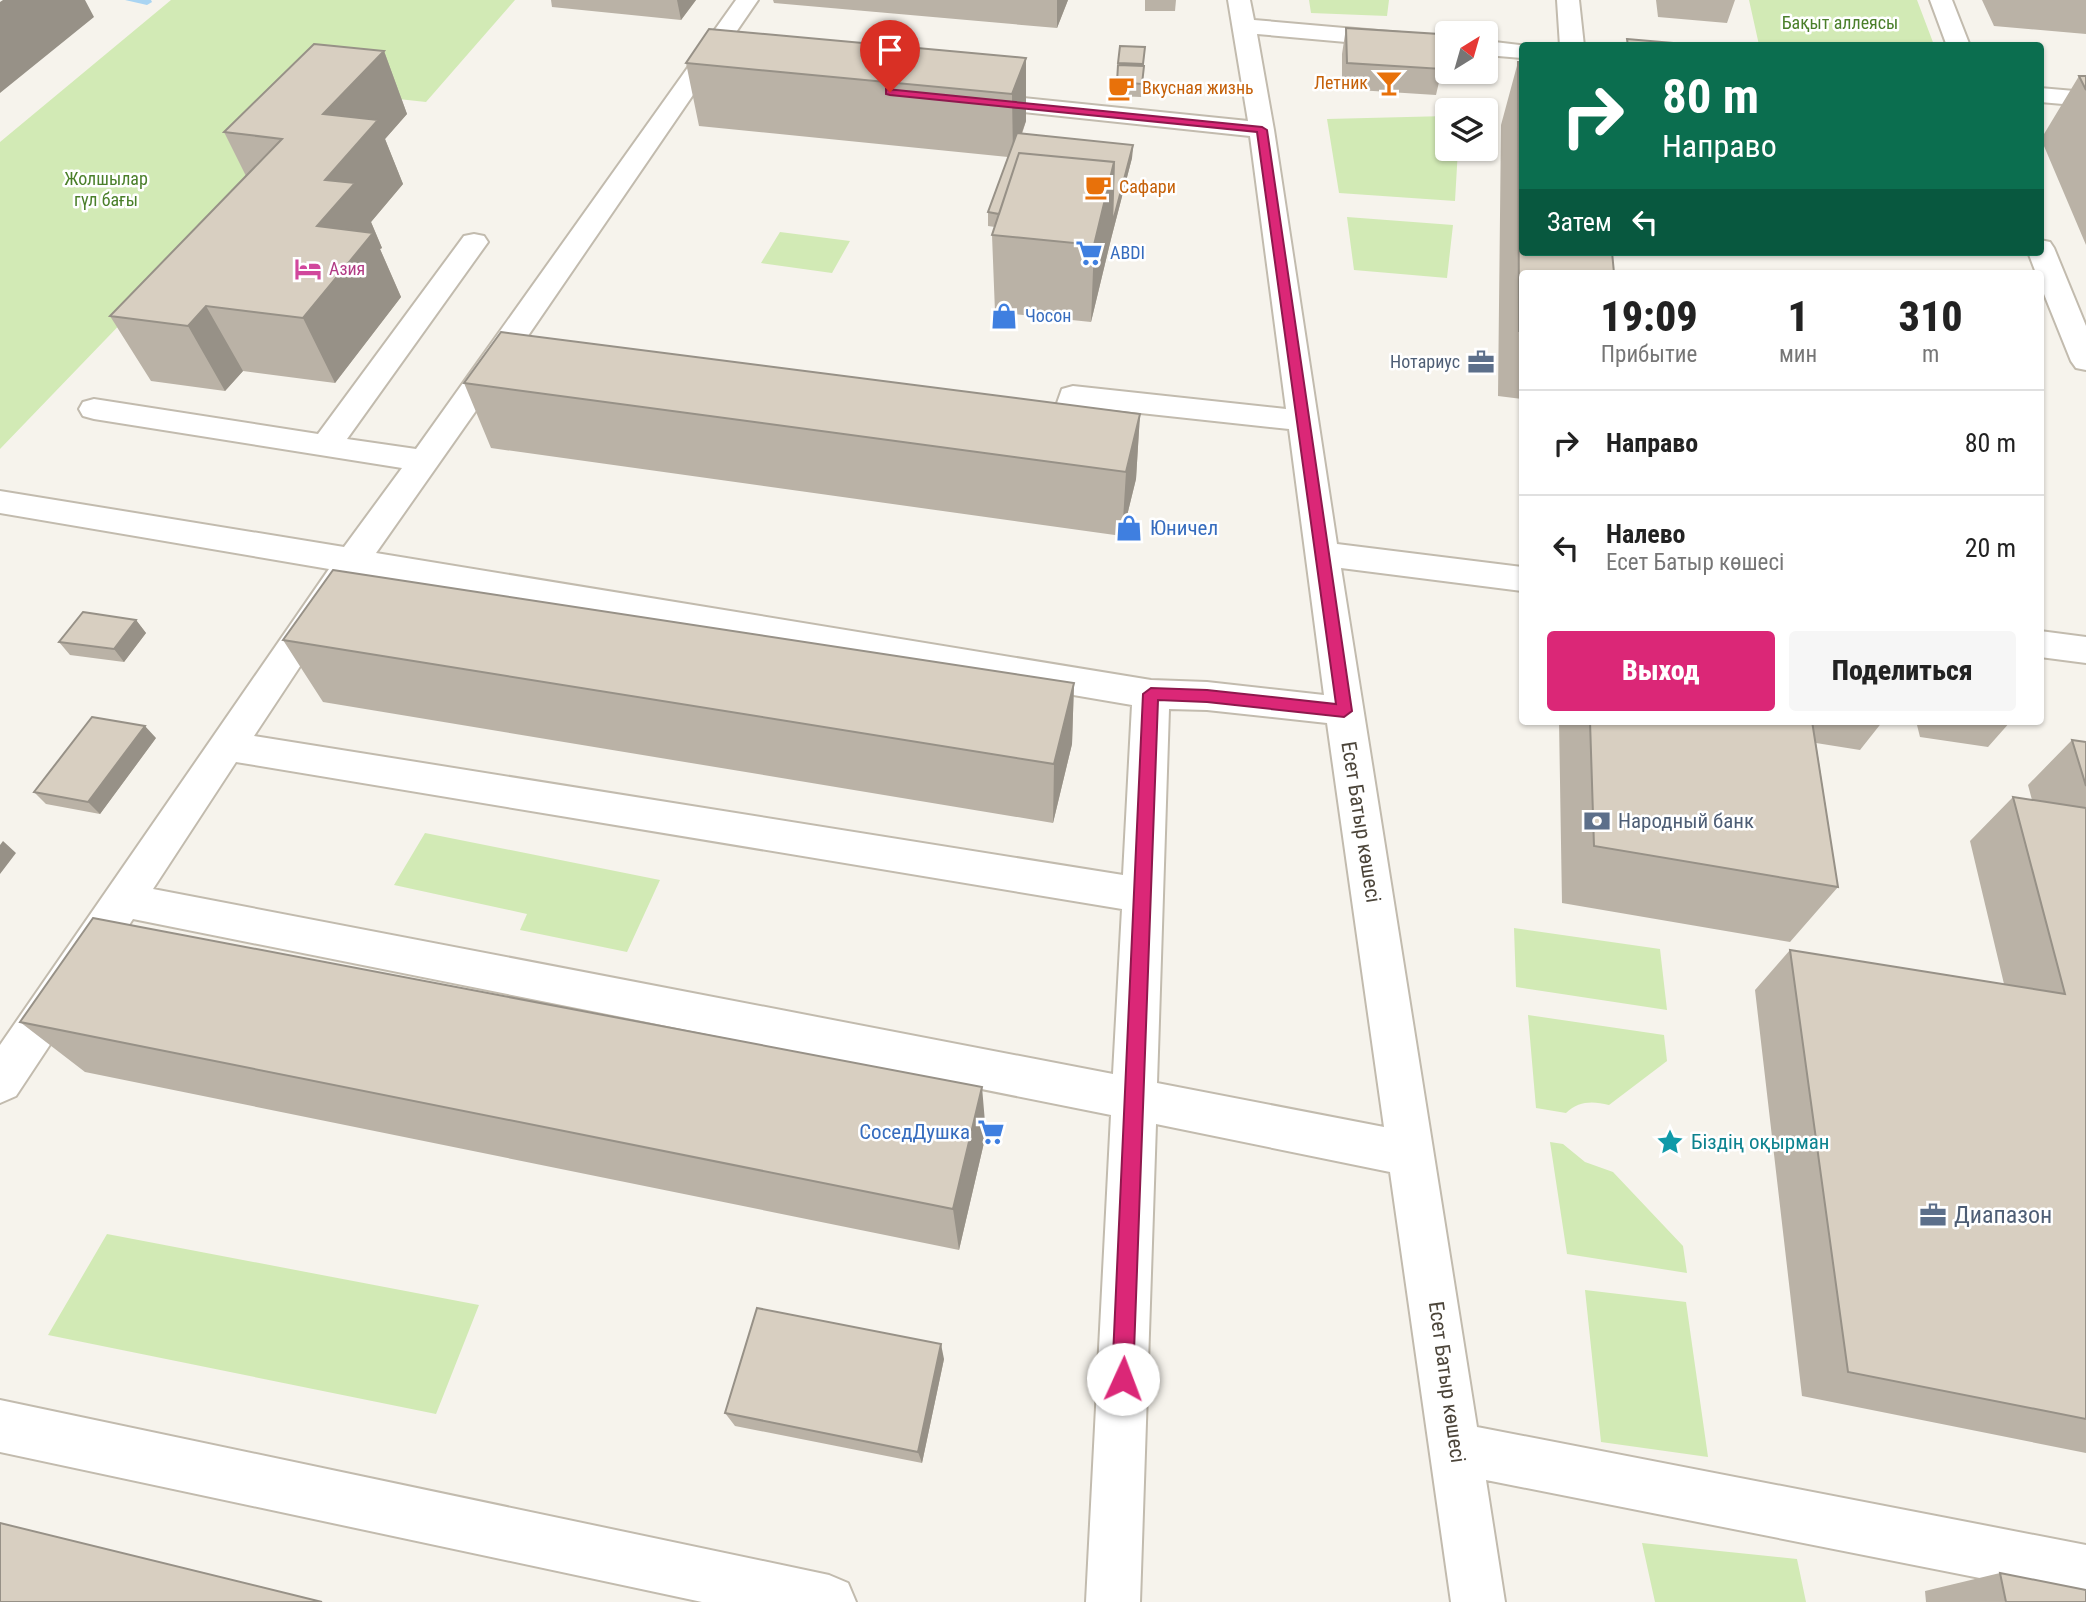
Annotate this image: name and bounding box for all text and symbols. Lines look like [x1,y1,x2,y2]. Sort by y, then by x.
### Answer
park label: Бақыт аллеясы [1782,12,1898,33]
pin [860,20,920,92]
north arrow [1435,21,1498,84]
map controls [1435,21,1498,161]
icon: arrive [871,31,909,69]
bar icon: Летник [1374,68,1404,98]
text: 80 m [1662,68,1759,125]
icon: right [1547,70,1638,161]
place label: Летник [1314,72,1368,93]
cafe icon: Вкусная жизнь [1106,73,1136,103]
place label: Вкусная жизнь [1142,77,1254,98]
button: layers [1435,98,1498,161]
text: Направо [1662,127,1777,165]
park label: Жолшылар гүл бағы [64,168,148,210]
cafe icon: Сафари [1083,172,1113,202]
place label: Сафари [1119,176,1176,197]
icon: left [1626,203,1664,241]
text: Затем [1547,207,1612,237]
supermarket icon: ABDI [1074,238,1104,268]
place label: ABDI [1110,242,1145,263]
hotel icon: Азия [293,254,323,284]
place label: Азия [329,258,365,279]
text: 19:09 [1600,292,1698,341]
text: 1 [1787,292,1809,341]
text: 310 [1899,292,1963,341]
shop icon: Чосон [989,301,1019,331]
place label: Чосон [1025,305,1071,326]
text: Прибытие [1601,341,1697,368]
text: мин [1779,341,1817,368]
text: m [1922,341,1939,368]
office icon: Нотариус [1466,347,1496,377]
place label: Нотариус [1390,351,1460,372]
icon: right [1547,424,1585,462]
text: Направо [1606,428,1698,458]
text: 80 m [1965,428,2016,458]
shop icon: Юничел [1114,513,1144,543]
place label: Юничел [1150,516,1218,540]
text: Налево [1606,519,1686,549]
icon: left [1547,529,1585,567]
text: 20 m [1965,533,2016,563]
text: Есет Батыр көшесі [1606,549,1784,576]
button: Выход [1547,631,1775,711]
button: Поделиться [1789,631,2016,711]
street label: Есет Батыр көшесі [1336,740,1386,904]
bank icon: Народный банк [1582,806,1612,836]
place label: Народный банк [1618,809,1754,833]
supermarket icon: СоседДушка [976,1117,1006,1147]
place label: СоседДушка [859,1120,970,1144]
place icon: Біздің оқырман [1655,1127,1685,1157]
place label: Біздің оқырман [1691,1130,1830,1154]
office icon: Диапазон [1918,1200,1948,1230]
place label: Диапазон [1954,1201,2052,1229]
street label: Есет Батыр көшесі [1424,1300,1470,1464]
position arrow [1086,1342,1160,1416]

